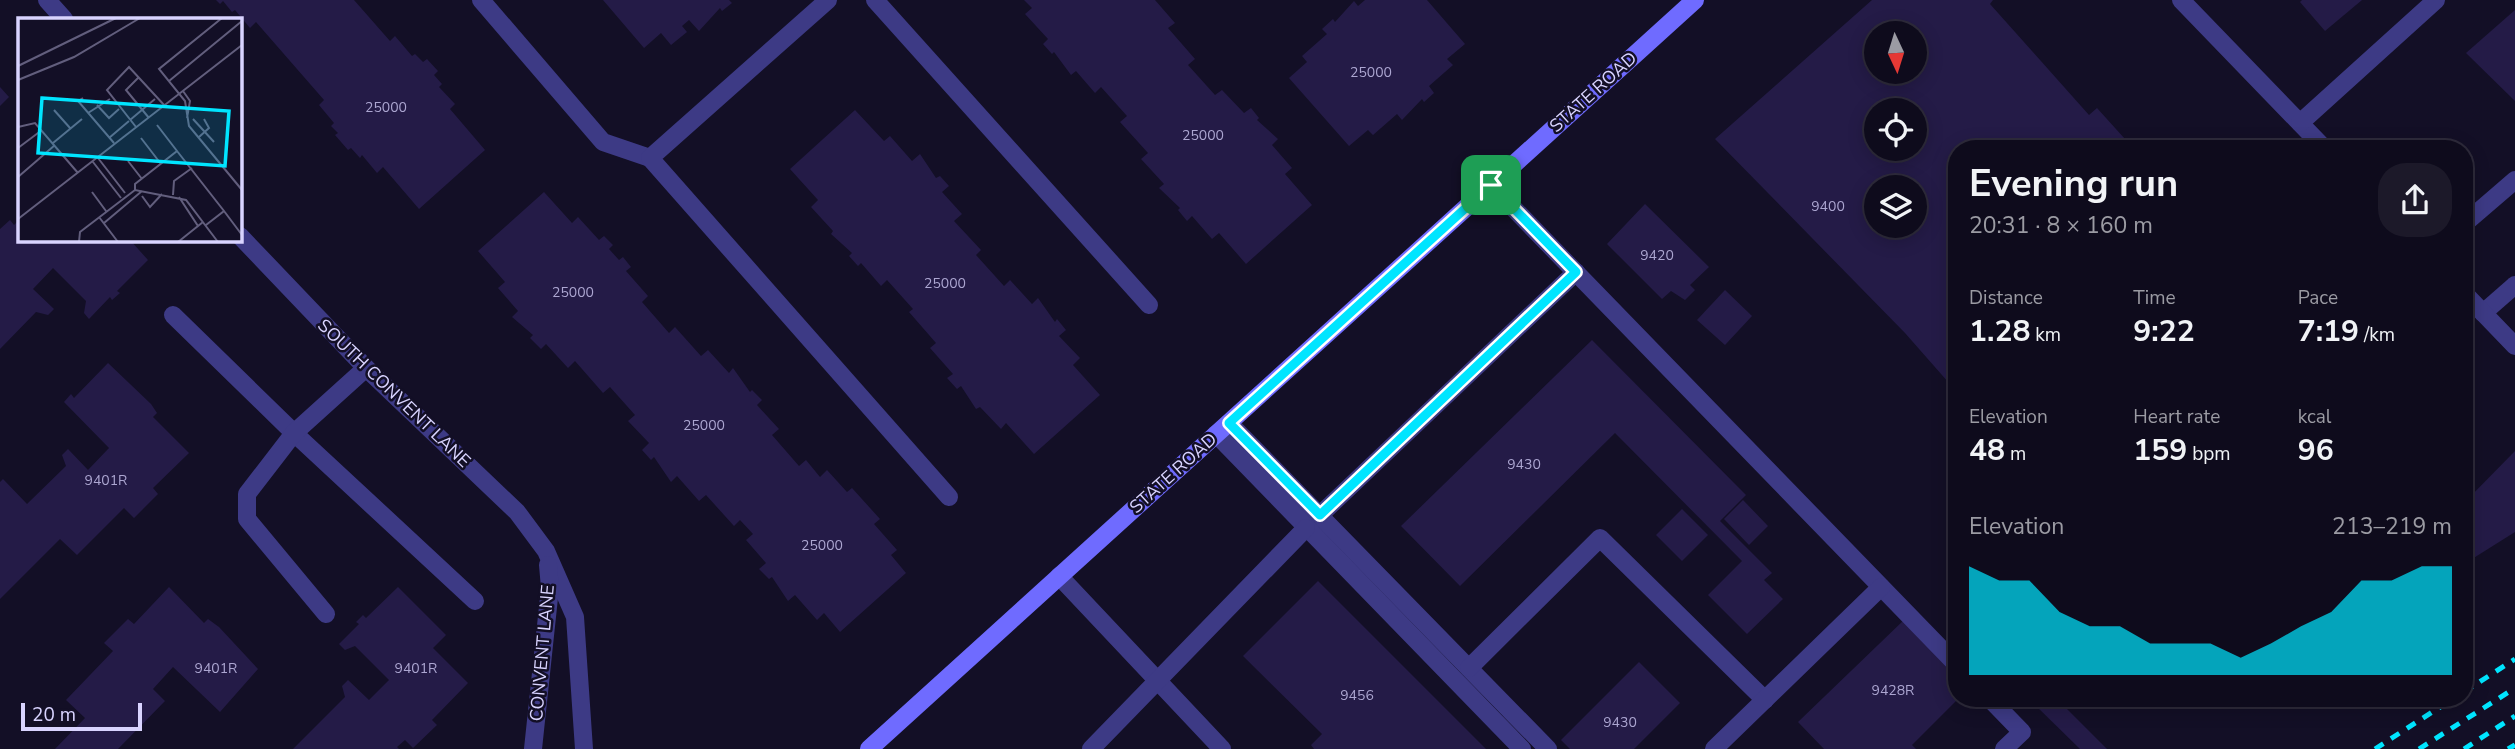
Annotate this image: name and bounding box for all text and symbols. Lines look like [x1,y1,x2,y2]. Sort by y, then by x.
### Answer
inset map [18,18,242,242]
north arrow [1864,21,1927,84]
map controls [1864,21,1927,238]
street label: STATE ROAD [1544,46,1642,138]
house number: 25000 [1350,63,1392,82]
house number: 25000 [365,98,407,117]
button: locate [1864,98,1927,161]
house number: 25000 [1182,126,1224,145]
pin [1461,155,1521,215]
text: Evening run [1969,158,2178,209]
button: share [2378,163,2452,237]
icon: arrive [1472,166,1510,204]
button: layers [1864,175,1927,238]
house number: 9400 [1811,197,1845,216]
text: 20:31 · 8 × 160 m [1969,210,2153,241]
house number: 9420 [1640,246,1674,265]
house number: 25000 [924,274,966,293]
house number: 25000 [552,283,594,302]
text: Distance [1969,285,2043,311]
text: Time [2133,285,2176,311]
text: Pace [2298,285,2338,311]
text: 1.28 [1969,311,2030,352]
text: 9:22 [2133,311,2195,352]
text: 7:19 [2298,311,2359,352]
street label: SOUTH CONVENT LANE [312,314,476,472]
text: km [2030,322,2061,348]
text: /km [2359,322,2395,348]
text: Elevation [1969,404,2048,430]
text: Heart rate [2133,404,2220,430]
text: kcal [2298,404,2331,430]
house number: 25000 [683,416,725,435]
street label: STATE ROAD [1124,427,1222,519]
text: 48 [1969,430,2005,471]
text: 159 [2133,430,2187,471]
text: 96 [2298,430,2334,471]
text: m [2005,441,2026,467]
text: bpm [2187,441,2231,467]
house number: 9430 [1507,455,1541,474]
house number: 9401R [85,471,127,490]
text: Elevation [1969,511,2064,542]
text: 213–219 m [2332,511,2452,542]
house number: 25000 [801,536,843,555]
street label: CONVENT LANE [524,584,560,722]
house number: 9401R [195,659,237,678]
house number: 9401R [395,659,437,678]
house number: 9428R [1872,681,1914,700]
house number: 9456 [1340,686,1374,705]
scale bar [21,700,142,732]
text: 20 m [32,702,76,728]
house number: 9430 [1603,713,1637,732]

